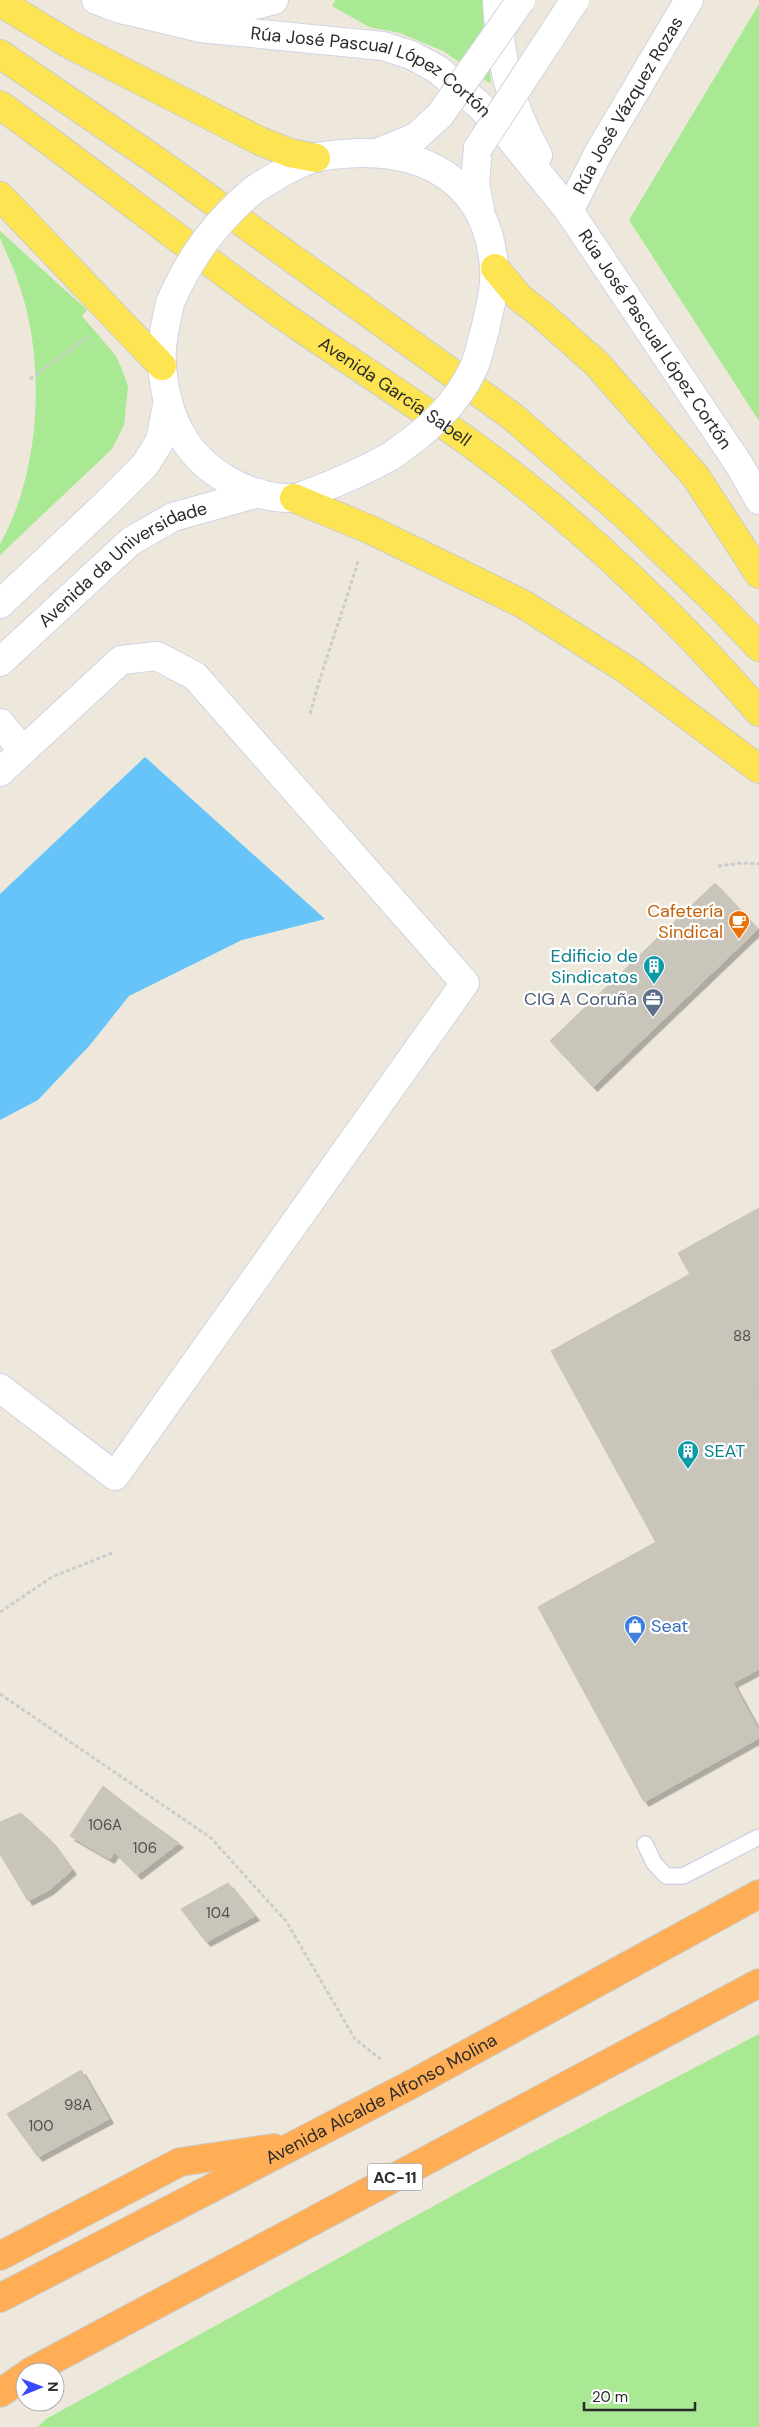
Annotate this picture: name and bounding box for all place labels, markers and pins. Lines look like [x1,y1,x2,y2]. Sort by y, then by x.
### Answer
place label: Cafetería Sindical [647,899,723,944]
cafe icon: Cafetería Sindical [727,909,751,940]
place label: Edificio de Sindicatos [551,944,638,989]
building icon: Edificio de Sindicatos [642,954,666,985]
place label: CIG A Coruña [524,987,637,1011]
office icon: CIG A Coruña [641,987,665,1018]
building icon: SEAT [676,1439,700,1470]
place label: SEAT [704,1439,745,1463]
shop icon: Seat [623,1614,647,1645]
place label: Seat [651,1614,688,1638]

